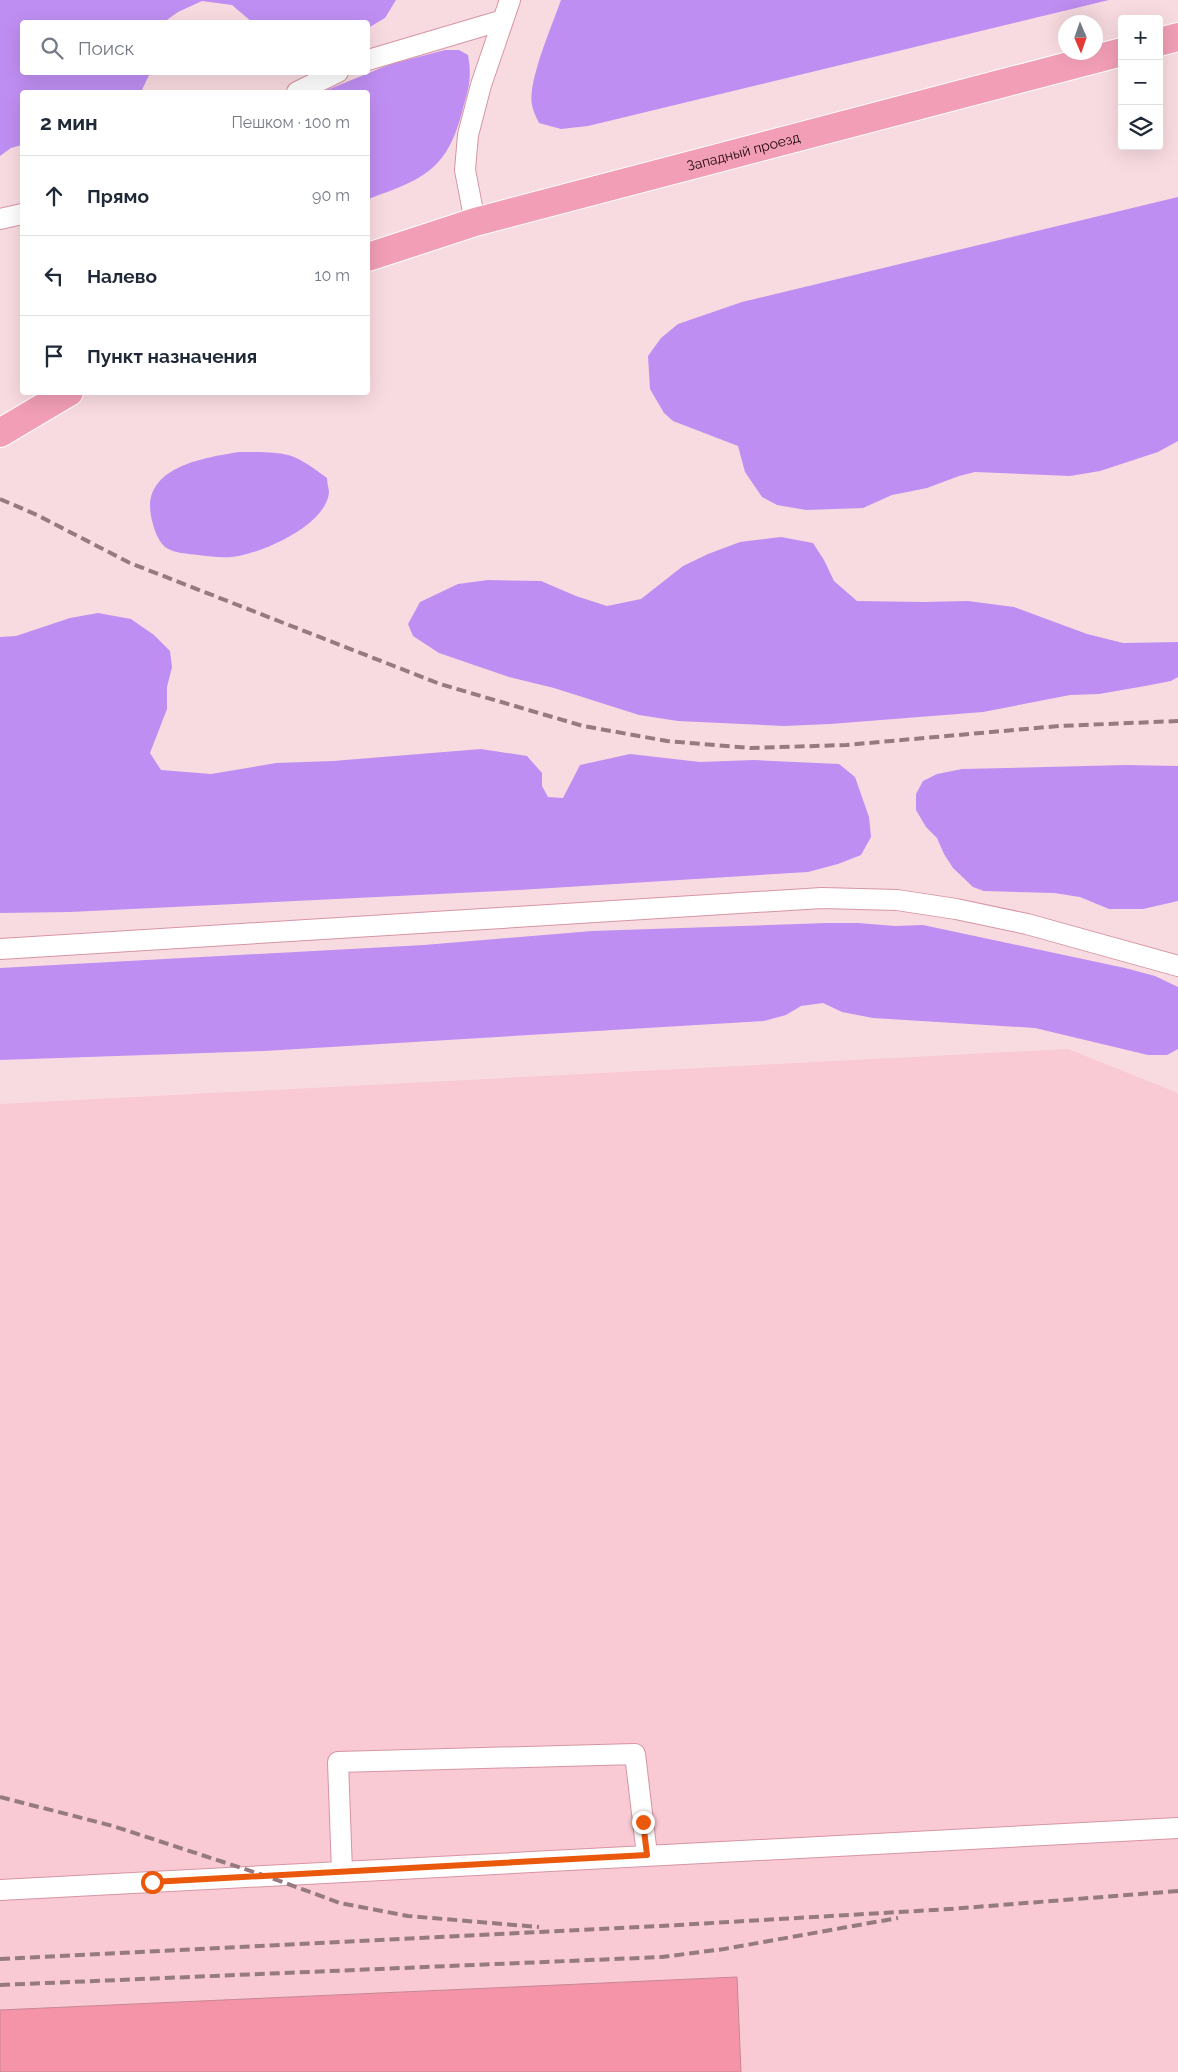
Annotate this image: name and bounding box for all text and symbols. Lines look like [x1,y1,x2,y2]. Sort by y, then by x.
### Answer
north arrow [1058,15,1103,60]
map controls [1118,15,1163,150]
button: + [1118,15,1163,60]
search box [20,20,370,75]
icon: search [38,34,66,62]
text: Поиск [78,37,134,59]
button: − [1118,60,1163,105]
button: layers [1118,105,1163,150]
text: 2 мин [40,110,98,135]
text: Пешком · 100 m [231,113,350,132]
street label: Западный проезд [685,129,802,174]
icon: ahead [40,182,68,210]
text: Прямо [87,185,149,207]
text: 90 m [312,186,350,205]
icon: left [40,262,68,290]
text: Налево [87,265,157,287]
text: 10 m [315,266,350,285]
icon: arrive [40,342,68,370]
text: Пункт назначения [87,345,257,367]
route end [632,1811,655,1834]
route start [141,1871,164,1894]

